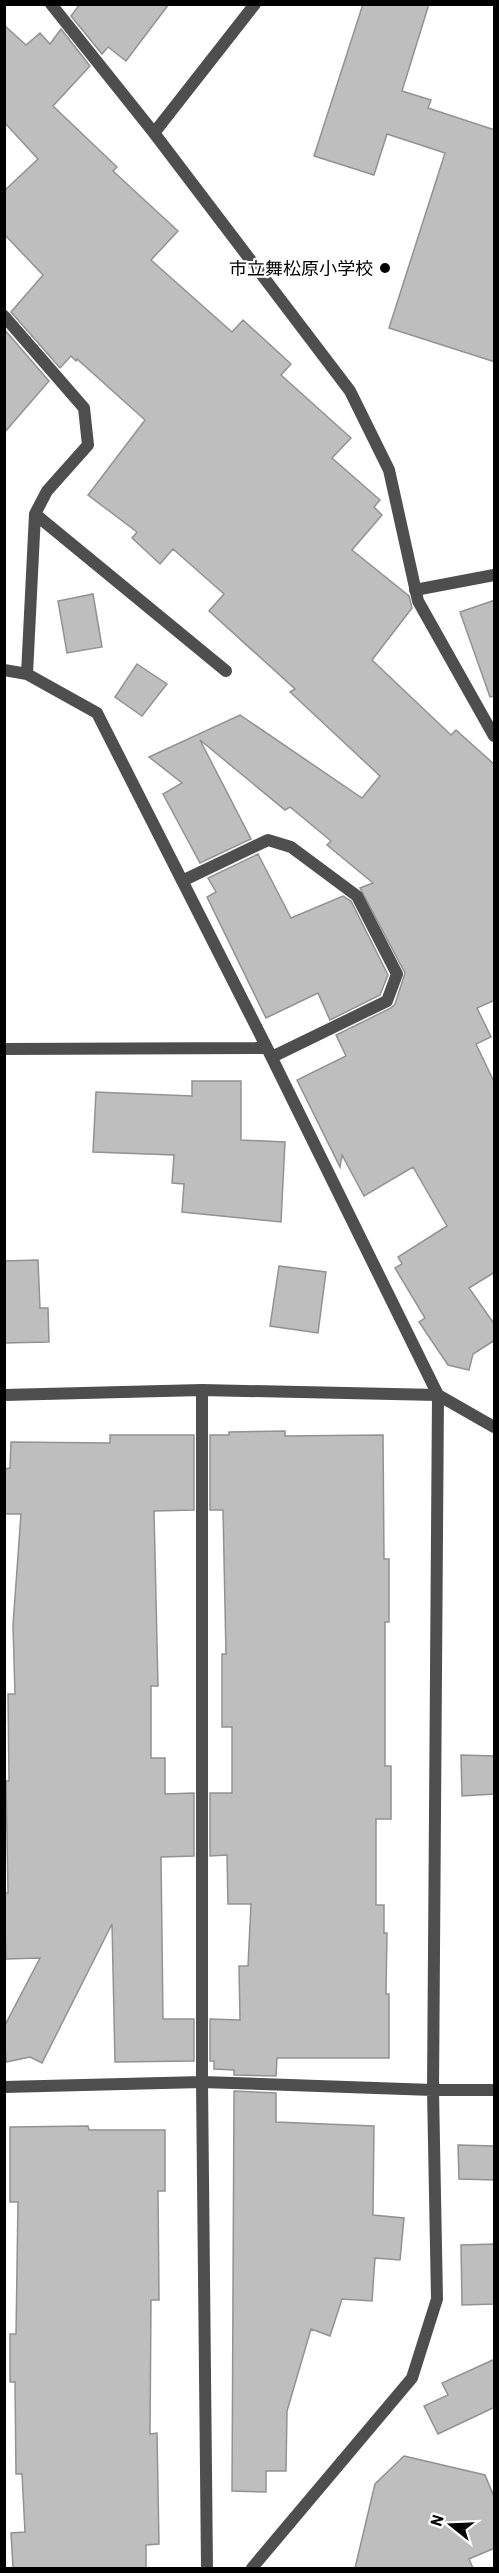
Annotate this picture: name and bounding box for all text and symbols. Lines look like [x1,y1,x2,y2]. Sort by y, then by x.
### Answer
place label: 市立舞松原小学校 [229,257,373,279]
marker: 市立舞松原小学校 [378,261,392,275]
north arrow [421,2495,481,2555]
text: N [426,2512,447,2528]

